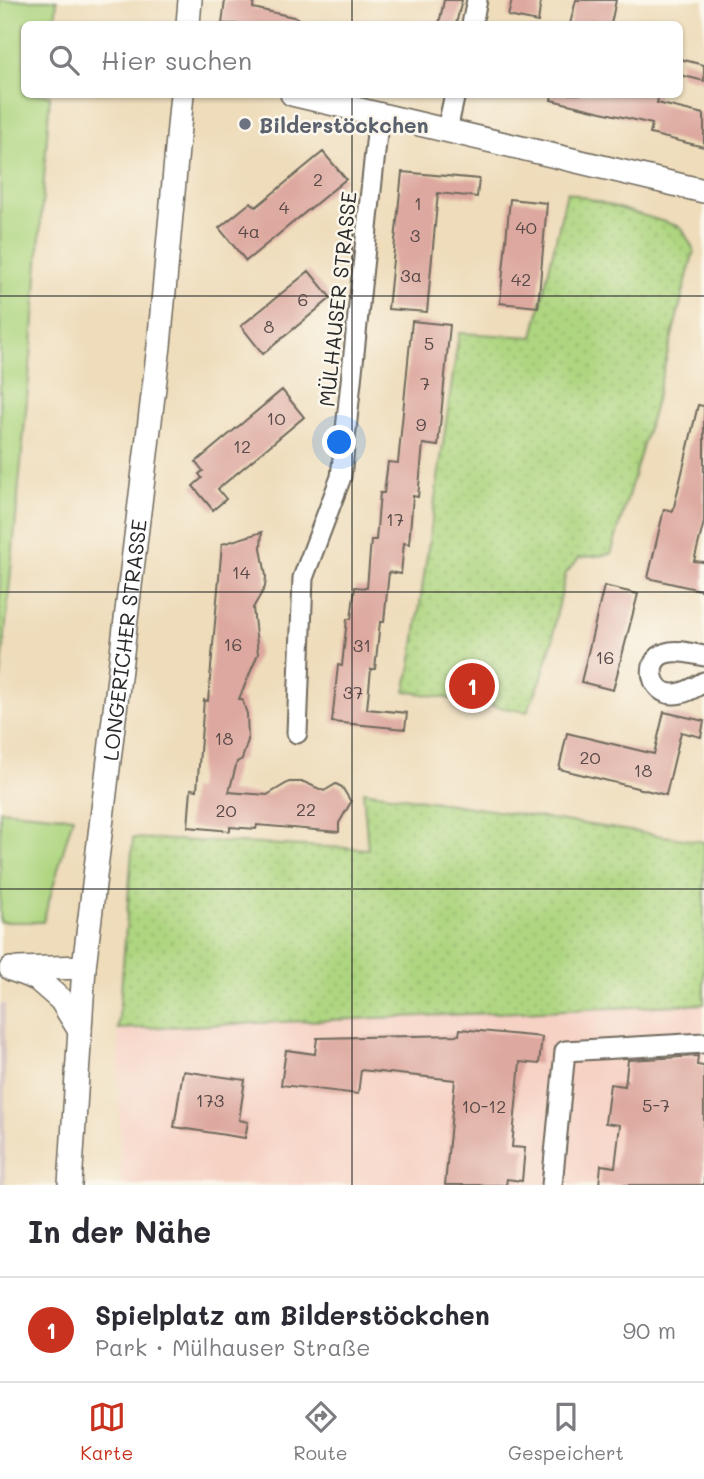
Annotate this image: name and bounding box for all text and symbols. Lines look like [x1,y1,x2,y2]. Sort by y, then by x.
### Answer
search box [21,21,683,98]
icon: search [45,41,83,79]
text: Hier suchen [101,43,252,77]
place label: Bilderstöckchen [259,111,429,138]
marker: Bilderstöckchen [237,116,253,132]
house number: 2 [313,167,323,191]
street label: MÜLHAUSER STRASSE [312,190,362,408]
house number: 1 [414,191,422,215]
house number: 4 [279,195,290,219]
house number: 40 [515,215,537,239]
house number: 4a [238,219,260,243]
house number: 3 [410,223,420,247]
house number: 3a [400,263,422,287]
house number: 42 [511,267,531,291]
house number: 6 [298,287,308,311]
house number: 8 [264,314,275,338]
house number: 5 [424,331,434,355]
house number: 7 [420,371,430,395]
house number: 10 [266,406,286,430]
house number: 9 [416,412,427,436]
your location [322,425,356,459]
house number: 12 [233,434,251,458]
house number: 17 [386,507,404,531]
street label: LONGERICHER STRASSE [96,518,151,762]
house number: 14 [232,560,251,584]
house number: 16 [224,632,242,656]
house number: 31 [353,633,371,657]
house number: 16 [596,645,614,669]
pin: 1 [449,660,495,712]
house number: 37 [343,680,363,704]
house number: 18 [215,726,234,750]
house number: 20 [579,745,601,769]
house number: 18 [634,758,653,782]
house number: 22 [296,797,316,821]
house number: 20 [215,798,237,822]
house number: 173 [196,1088,224,1112]
house number: 5-7 [642,1093,670,1117]
house number: 10-12 [462,1094,506,1118]
text: In der Nähe [28,1211,211,1251]
text: Spielplatz am Bilderstöckchen [95,1298,490,1332]
text: 1 [46,1315,56,1345]
text: 90 m [623,1315,676,1345]
text: Park · Mülhauser Straße [95,1332,371,1362]
tab: Karte [80,1398,133,1465]
tab: Route [294,1398,348,1465]
tab: Gespeichert [508,1398,624,1465]

